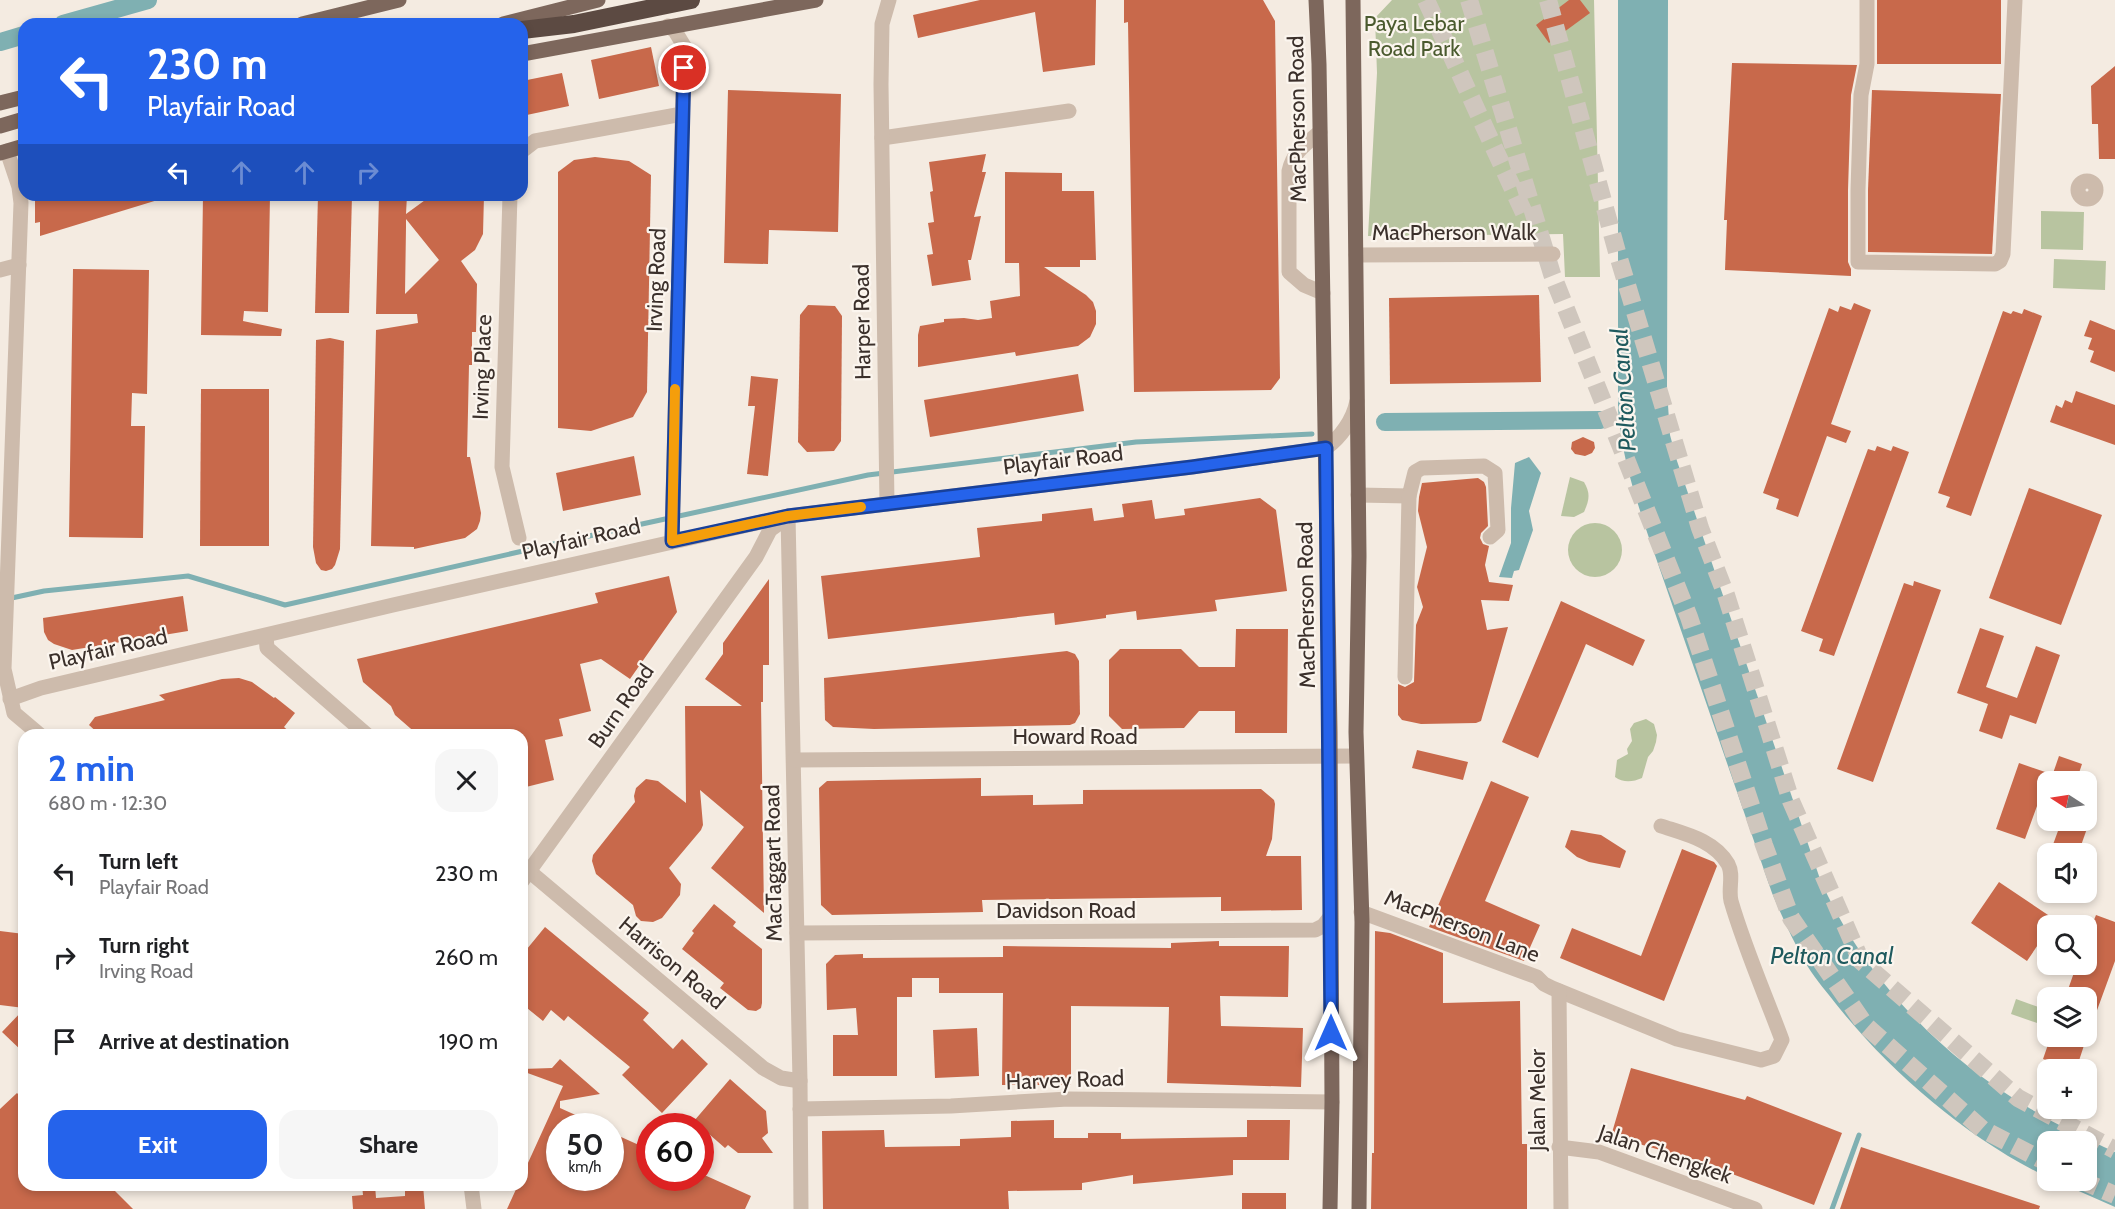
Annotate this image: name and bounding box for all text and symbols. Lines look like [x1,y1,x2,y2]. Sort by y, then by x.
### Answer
park label: Paya Lebar Road Park [1364,10,1464,62]
street label: MacPherson Road [1282,35,1312,203]
text: 230 m [147,38,267,90]
icon: left [48,42,126,120]
pin [658,42,709,93]
icon: arrive [667,51,700,84]
text: Playfair Road [147,90,295,123]
icon: left [162,156,195,189]
icon: ahead [225,156,258,189]
icon: ahead [288,156,321,189]
icon: right [351,156,384,189]
street label: MacPherson Walk [1372,219,1536,246]
street label: Irving Road [641,228,671,332]
street label: Harper Road [847,264,877,380]
street label: Irving Place [467,314,497,420]
water label: Pelton Canal [1604,327,1642,453]
street label: Playfair Road [1001,439,1125,481]
street label: Playfair Road [519,512,643,566]
street label: MacPherson Road [1291,521,1321,689]
street label: Playfair Road [46,622,170,676]
street label: Burn Road [582,659,660,753]
street label: Howard Road [1012,723,1138,750]
text: 2 min [48,746,135,790]
button: close [435,749,498,812]
north arrow [2037,771,2097,831]
map controls [2037,771,2097,1191]
street label: MacTaggart Road [758,784,788,942]
text: 680 m · 12:30 [48,791,167,815]
button: sound [2037,843,2097,903]
text: Turn left [99,848,178,875]
icon: left [48,857,81,890]
text: 230 m [435,860,498,887]
text: Playfair Road [99,875,209,899]
street label: MacPherson Lane [1380,884,1544,968]
street label: Davidson Road [996,897,1136,924]
street label: Harrison Road [613,911,731,1015]
button: search [2037,915,2097,975]
text: Turn right [99,932,189,959]
icon: right [48,941,81,974]
water label: Pelton Canal [1770,941,1894,970]
text: 260 m [434,944,498,971]
text: Irving Road [99,959,193,983]
button: layers [2037,987,2097,1047]
position arrow [1299,1001,1363,1065]
icon: arrive [48,1025,81,1058]
text: Arrive at destination [99,1028,289,1055]
text: 190 m [439,1028,498,1055]
street label: Jalan Melor [1524,1049,1551,1152]
button: + [2037,1059,2097,1119]
street label: Harvey Road [1005,1064,1125,1096]
button: Exit [48,1110,267,1179]
button: Share [279,1110,498,1179]
speed limit sign: 60 [636,1113,714,1191]
street label: Jalan Chengkek [1594,1118,1735,1190]
text: 50 [566,1126,604,1163]
button: − [2037,1131,2097,1191]
text: km/h [569,1158,601,1176]

